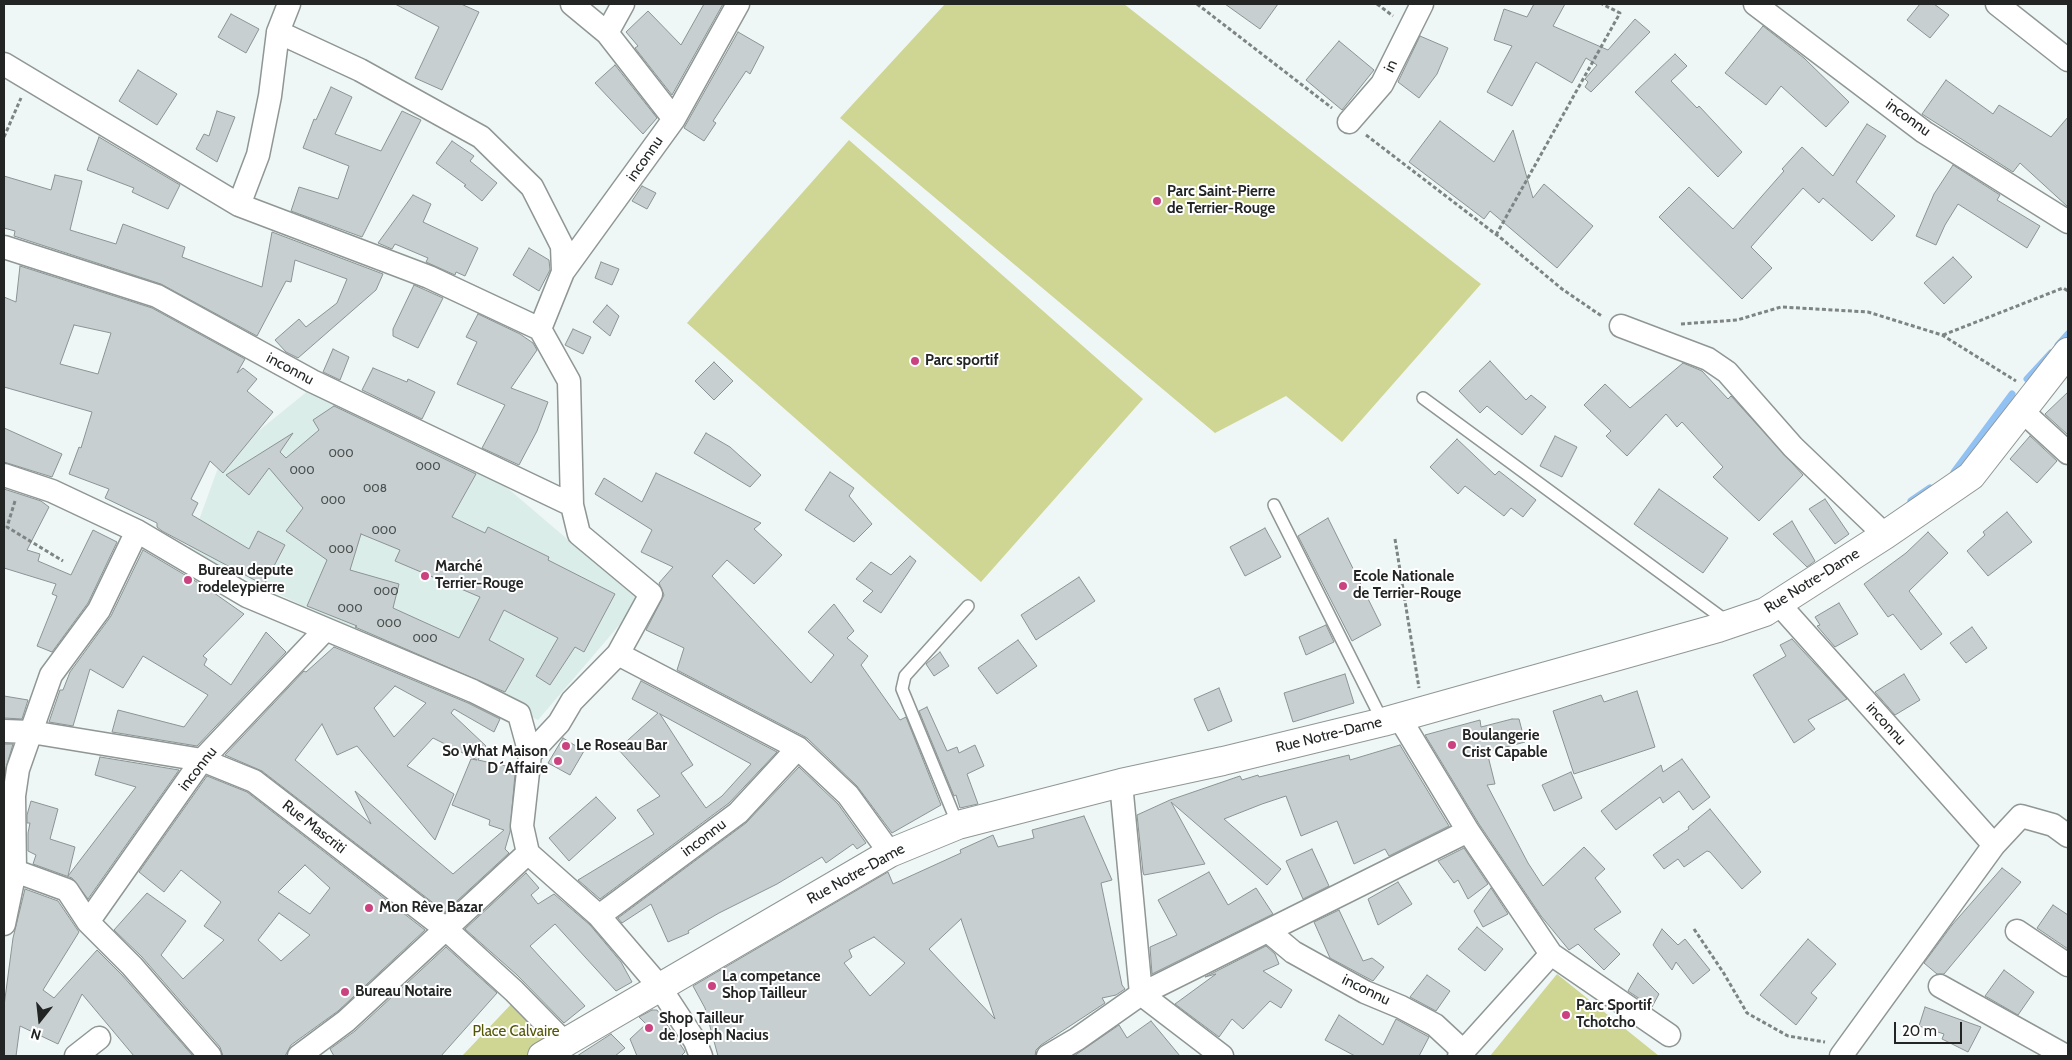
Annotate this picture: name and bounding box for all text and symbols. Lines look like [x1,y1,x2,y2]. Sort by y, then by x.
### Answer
street label: in [1380,57,1402,75]
street label: inconnu [1882,96,1934,140]
street label: inconnu [623,133,667,185]
place label: Parc Saint-Pierre de Terrier-Rouge [1167,183,1275,218]
marker: Parc Saint-Pierre de Terrier-Rouge [1151,195,1163,207]
street label: inconnu [263,349,317,389]
place label: Parc sportif [925,352,999,370]
marker: Parc sportif [909,355,921,367]
house number: 000 [328,446,354,460]
house number: 000 [415,459,441,473]
house number: 000 [289,463,315,477]
house number: 008 [363,481,387,495]
house number: 000 [320,493,346,507]
house number: 000 [371,523,397,537]
house number: 000 [328,542,354,556]
street label: Rue Notre-Dame [1761,545,1863,617]
place label: Marché Terrier-Rouge [435,558,523,593]
place label: Bureau depute rodeleypierre [198,562,293,597]
place label: Ecole Nationale de Terrier-Rouge [1353,568,1461,603]
marker: Marché Terrier-Rouge [419,570,431,582]
marker: Bureau depute rodeleypierre [182,574,194,586]
marker: Ecole Nationale de Terrier-Rouge [1337,580,1349,592]
house number: 000 [373,584,399,598]
house number: 000 [337,601,363,615]
house number: 000 [376,616,402,630]
house number: 000 [412,631,438,645]
street label: inconnu [1862,699,1910,749]
street label: Rue Notre-Dame [1274,713,1384,757]
place label: Boulangerie Crist Capable [1462,727,1547,762]
place label: Le Roseau Bar [576,737,667,755]
marker: Boulangerie Crist Capable [1446,739,1458,751]
marker: Le Roseau Bar [560,740,572,752]
street label: inconnu [175,743,221,795]
place label: So What Maison D´Affaire [442,743,548,778]
marker: So What Maison D´Affaire [552,755,564,767]
street label: Rue Mascriti [278,796,350,858]
street label: inconnu [678,815,730,861]
street label: Rue Notre-Dame [804,840,908,908]
place label: Mon Rêve Bazar [379,899,483,917]
marker: Mon Rêve Bazar [363,902,375,914]
place label: La competance Shop Tailleur [722,968,820,1003]
street label: inconnu [1339,971,1393,1009]
marker: La competance Shop Tailleur [706,980,718,992]
place label: Bureau Notaire [355,983,452,1001]
marker: Bureau Notaire [339,986,351,998]
north arrow [15,995,65,1045]
place label: Parc Sportif Tchotcho [1576,997,1652,1032]
marker: Parc Sportif Tchotcho [1560,1009,1572,1021]
place label: Shop Tailleur de Joseph Nacius [659,1010,768,1045]
scale bar [1897,1012,1964,1044]
marker: Shop Tailleur de Joseph Nacius [643,1022,655,1034]
text: 20 m [1902,1022,1937,1040]
park label: Place Calvaire [473,1023,559,1041]
text: N [29,1024,43,1044]

